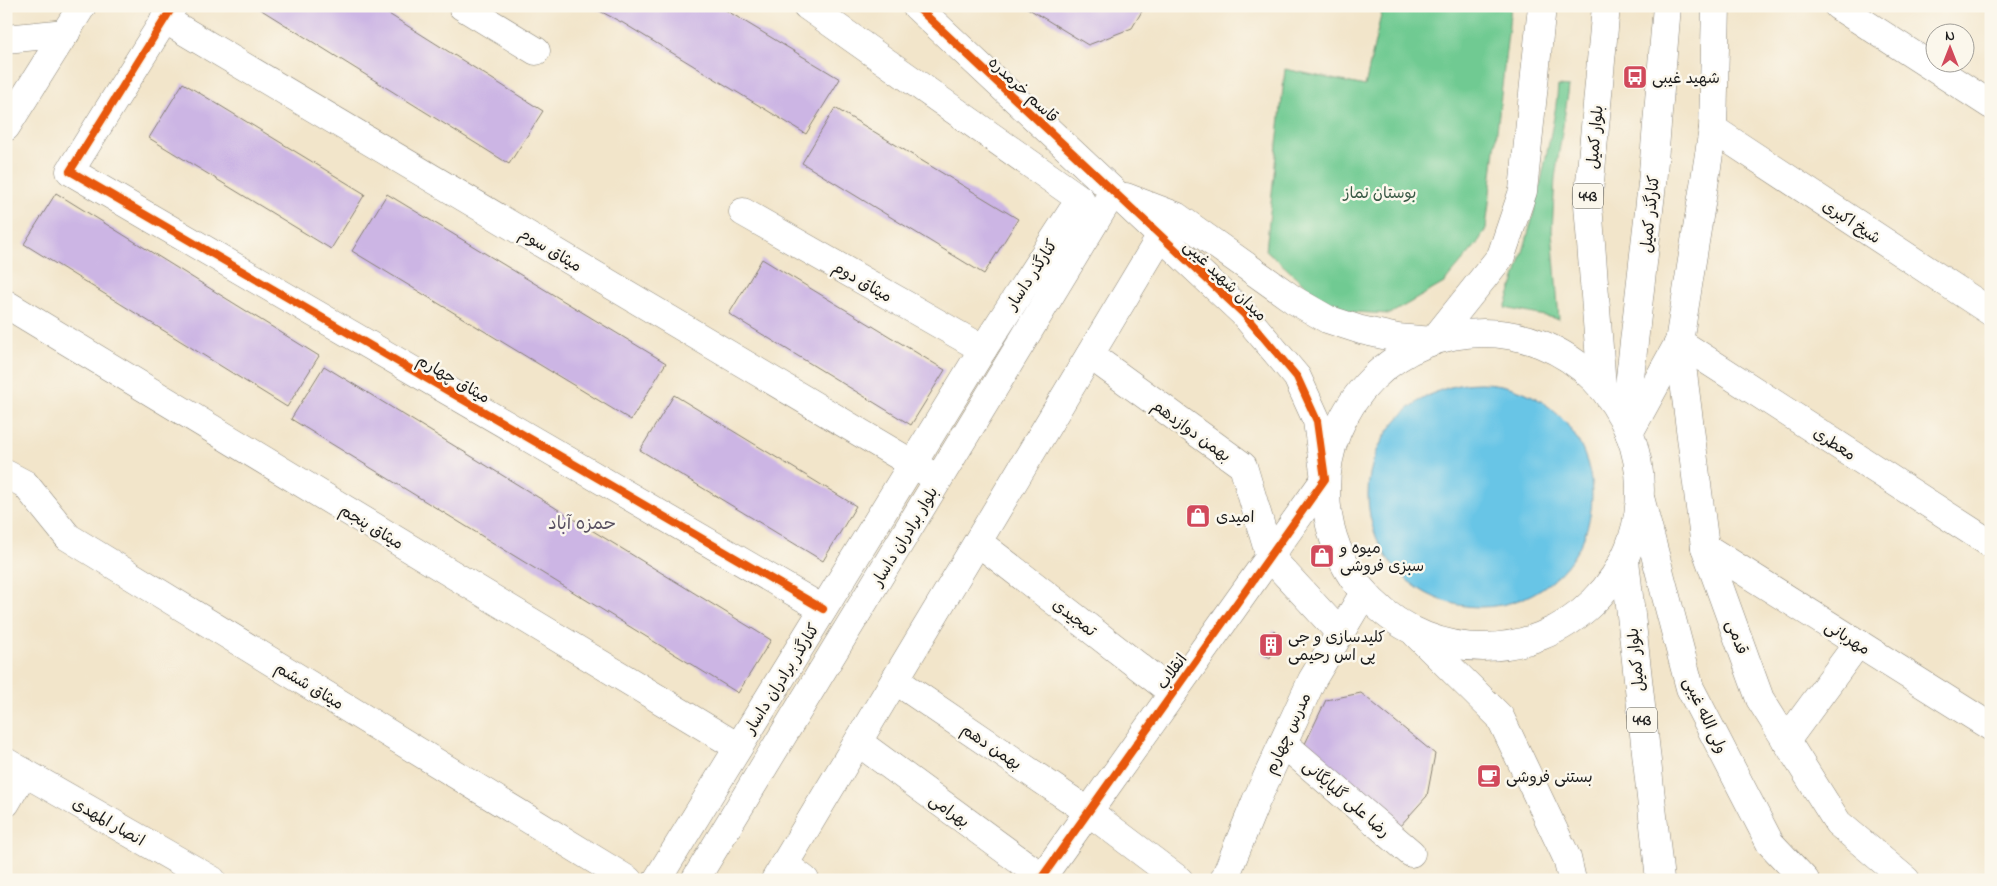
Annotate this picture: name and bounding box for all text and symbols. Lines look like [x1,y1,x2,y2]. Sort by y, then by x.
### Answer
north arrow [1924,22,1974,72]
text: N [1945,26,1955,47]
street label: قاسم خرمدره [982,51,1063,129]
bus stop icon: شهید غیبی [1622,64,1648,90]
place label: شهید غیبی [1652,67,1720,91]
street label: بلوار کمیل [1581,104,1611,170]
street label: کنارگذر کمیل [1635,174,1667,254]
park label: بوستان نماز [1341,182,1417,206]
road number: 443 [1573,184,1603,208]
street label: شیخ اکبری [1817,195,1885,251]
street label: میثاق سوم [514,223,586,279]
street label: کنارگذر داسار [1000,235,1065,317]
street label: میدان شهید غیبی [1177,235,1272,328]
street label: میثاق دوم [828,256,896,309]
street label: میثاق چهارم [412,349,494,410]
street label: بهمن دوازدهم [1146,395,1235,469]
street label: معطری [1808,422,1860,467]
street label: بلوار برادران داسار [865,483,945,593]
street label: میثاق پنجم [334,499,408,556]
shop icon: امیدی [1185,503,1211,529]
place label: امیدی [1216,506,1254,530]
district label: حمزه آباد [548,512,616,538]
place label: میوه و سبزی فروشی [1338,537,1424,579]
shop icon: میوه و سبزی فروشی [1309,543,1335,569]
street label: تمجیدی [1047,594,1101,644]
street label: مهربانی [1820,615,1874,662]
street label: قدمی [1719,617,1753,658]
street label: کنارگذر برادران داسار [738,619,826,741]
place label: کلیدسازی و جی پی اس رحیمی [1288,626,1386,668]
street label: بلوار کمیل [1622,627,1652,693]
building icon: کلیدسازی و جی پی اس رحیمی [1258,632,1284,658]
street label: انقلاب [1151,649,1194,695]
street label: میثاق ششم [270,657,348,717]
street label: ولی الله غیبی [1676,674,1732,758]
street label: مدرس چهارم [1259,689,1318,779]
road number: 443 [1627,708,1657,732]
street label: بهمن دهم [956,719,1026,777]
street label: رضا علی گلپایگانی [1297,755,1395,844]
cafe icon: بستنی فروشی [1476,763,1502,789]
place label: بستنی فروشی [1506,766,1593,790]
street label: بهرامی [924,789,974,835]
street label: انصار المهدی [67,792,149,853]

